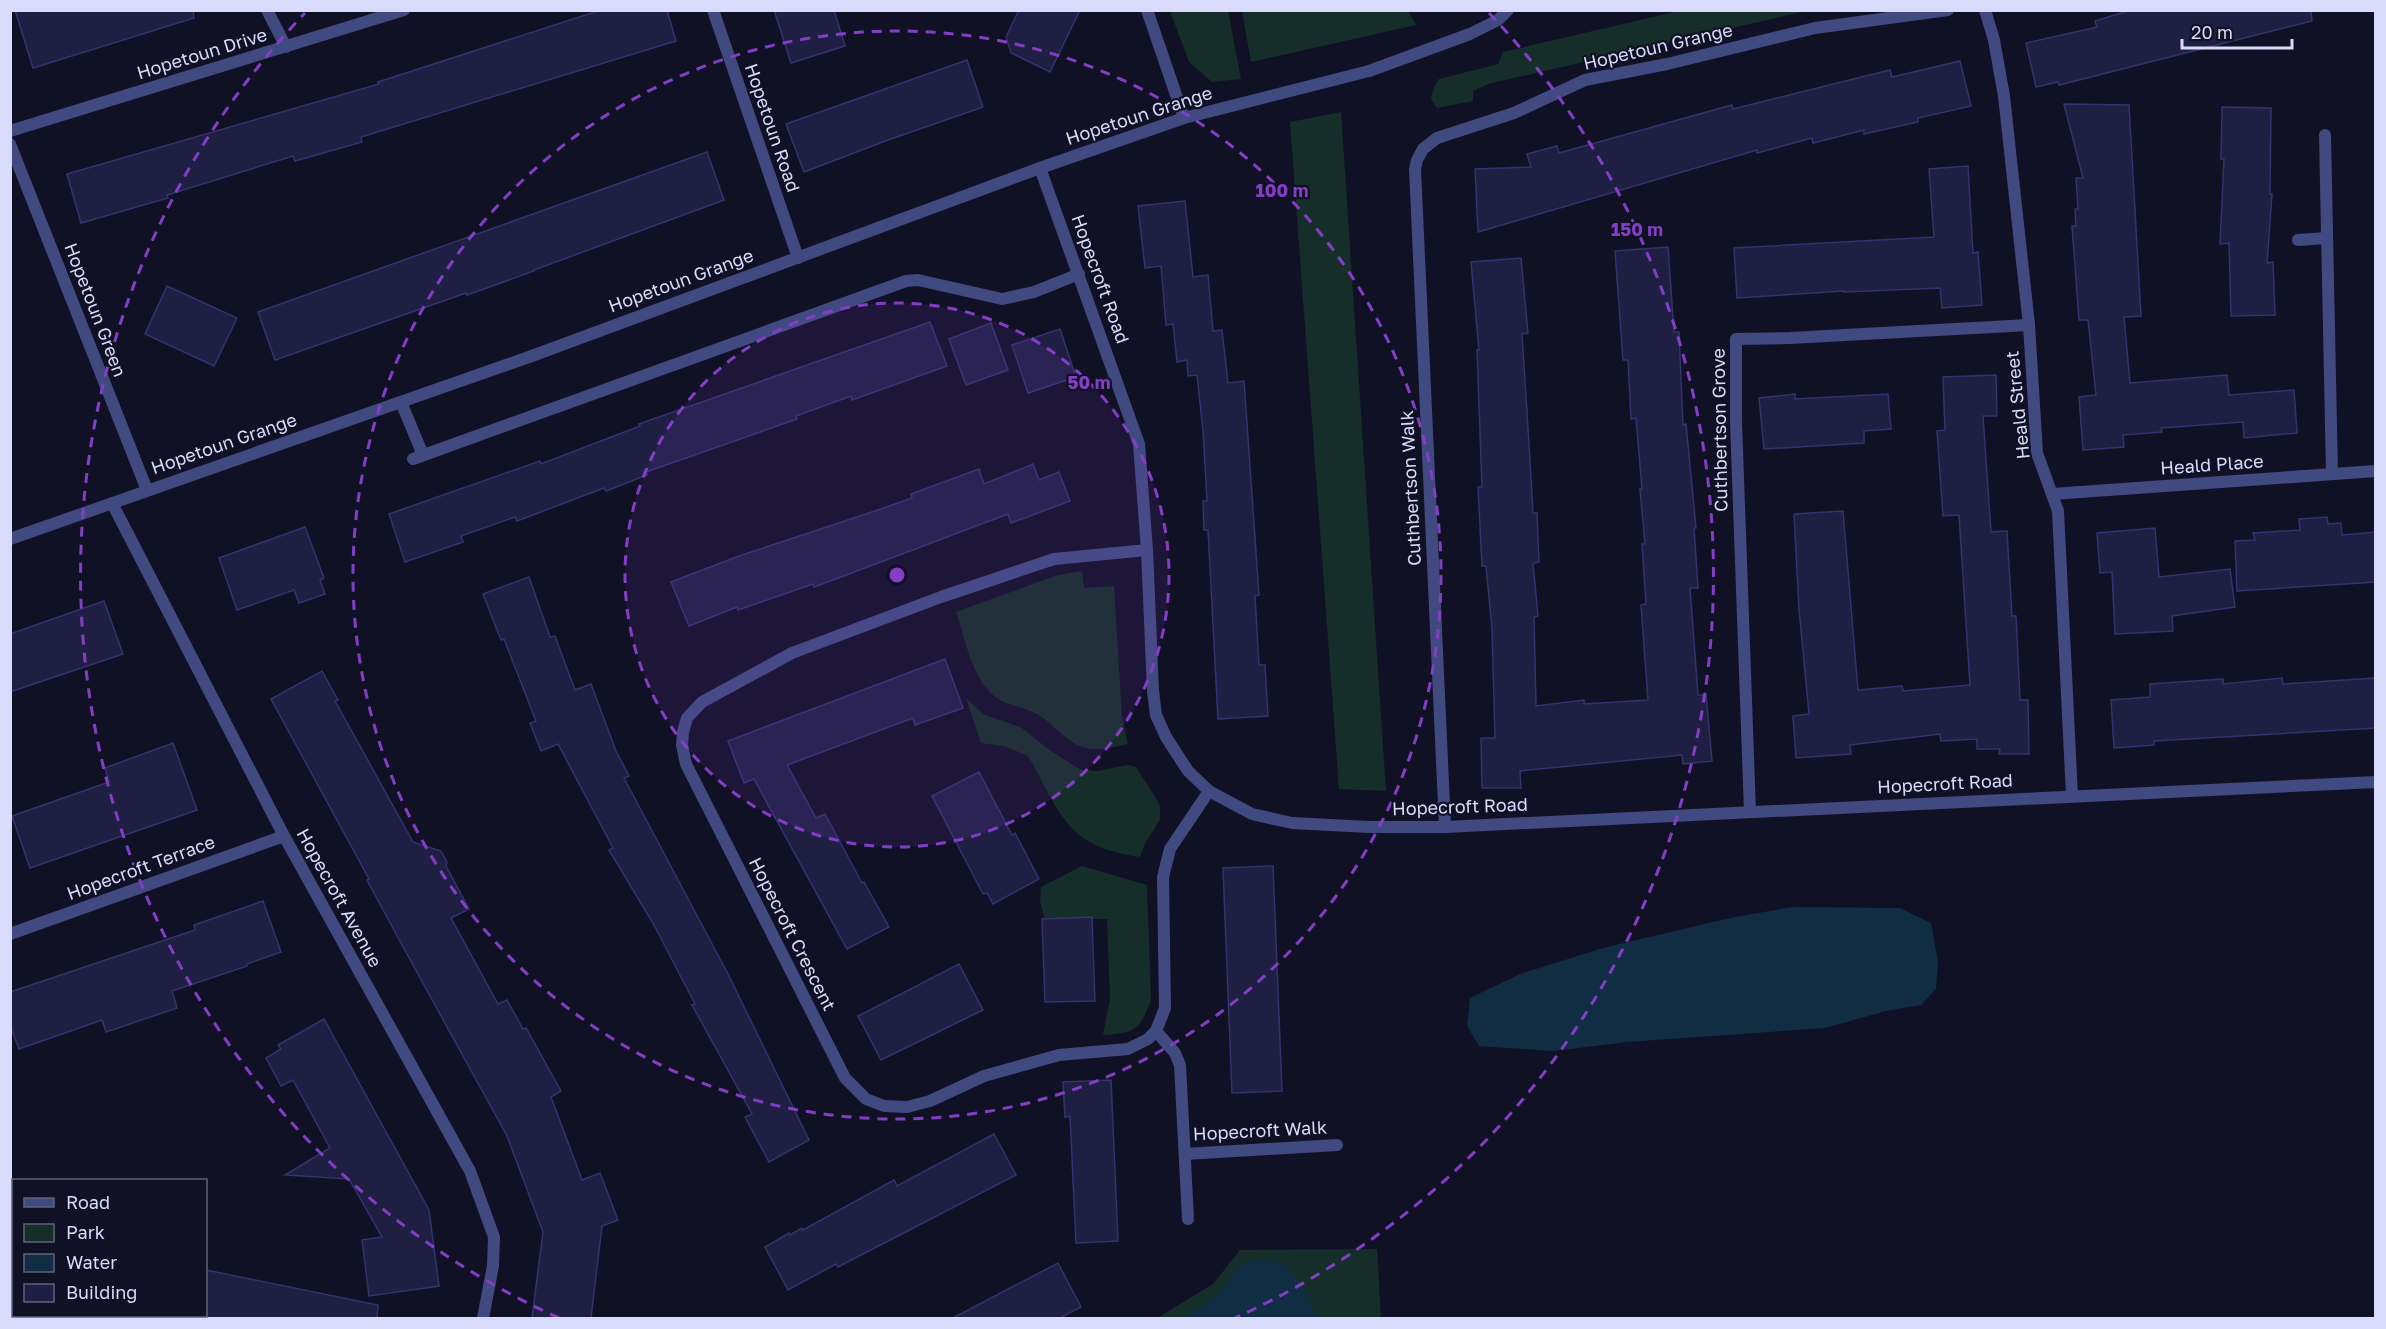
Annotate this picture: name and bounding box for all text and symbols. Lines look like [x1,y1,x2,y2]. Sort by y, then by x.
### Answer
scale bar [2182,12,2292,50]
street label: Hopetoun Grange [1581,18,1735,74]
text: 20 m [2191,21,2233,43]
street label: Hopetoun Drive [134,23,270,83]
street label: Hopetoun Road [741,60,805,195]
street label: Hopetoun Grange [1063,81,1215,149]
text: 100 m [1256,179,1308,201]
street label: Hopecroft Road [1067,211,1135,346]
text: 150 m [1611,218,1663,240]
street label: Hopetoun Green [60,239,132,380]
street label: Hopetoun Grange [605,244,756,317]
street label: Cuthbertson Grove [1707,348,1731,512]
street label: Heald Street [2000,350,2034,460]
text: 50 m [1068,371,1110,393]
street label: Hopetoun Grange [148,408,299,478]
street label: Cuthbertson Walk [1395,410,1425,567]
street label: Heald Place [2160,449,2264,479]
centre of rings [887,565,907,585]
street label: Hopecroft Road [1877,768,2013,798]
street label: Hopecroft Road [1392,793,1528,819]
street label: Hopecroft Avenue [293,824,387,971]
street label: Hopecroft Terrace [64,830,218,904]
street label: Hopecroft Crescent [745,853,841,1014]
street label: Hopecroft Walk [1192,1116,1328,1145]
legend [12,1179,207,1317]
text: Road [66,1191,110,1213]
text: Park [66,1221,105,1243]
text: Water [66,1251,117,1273]
text: Building [66,1281,137,1303]

